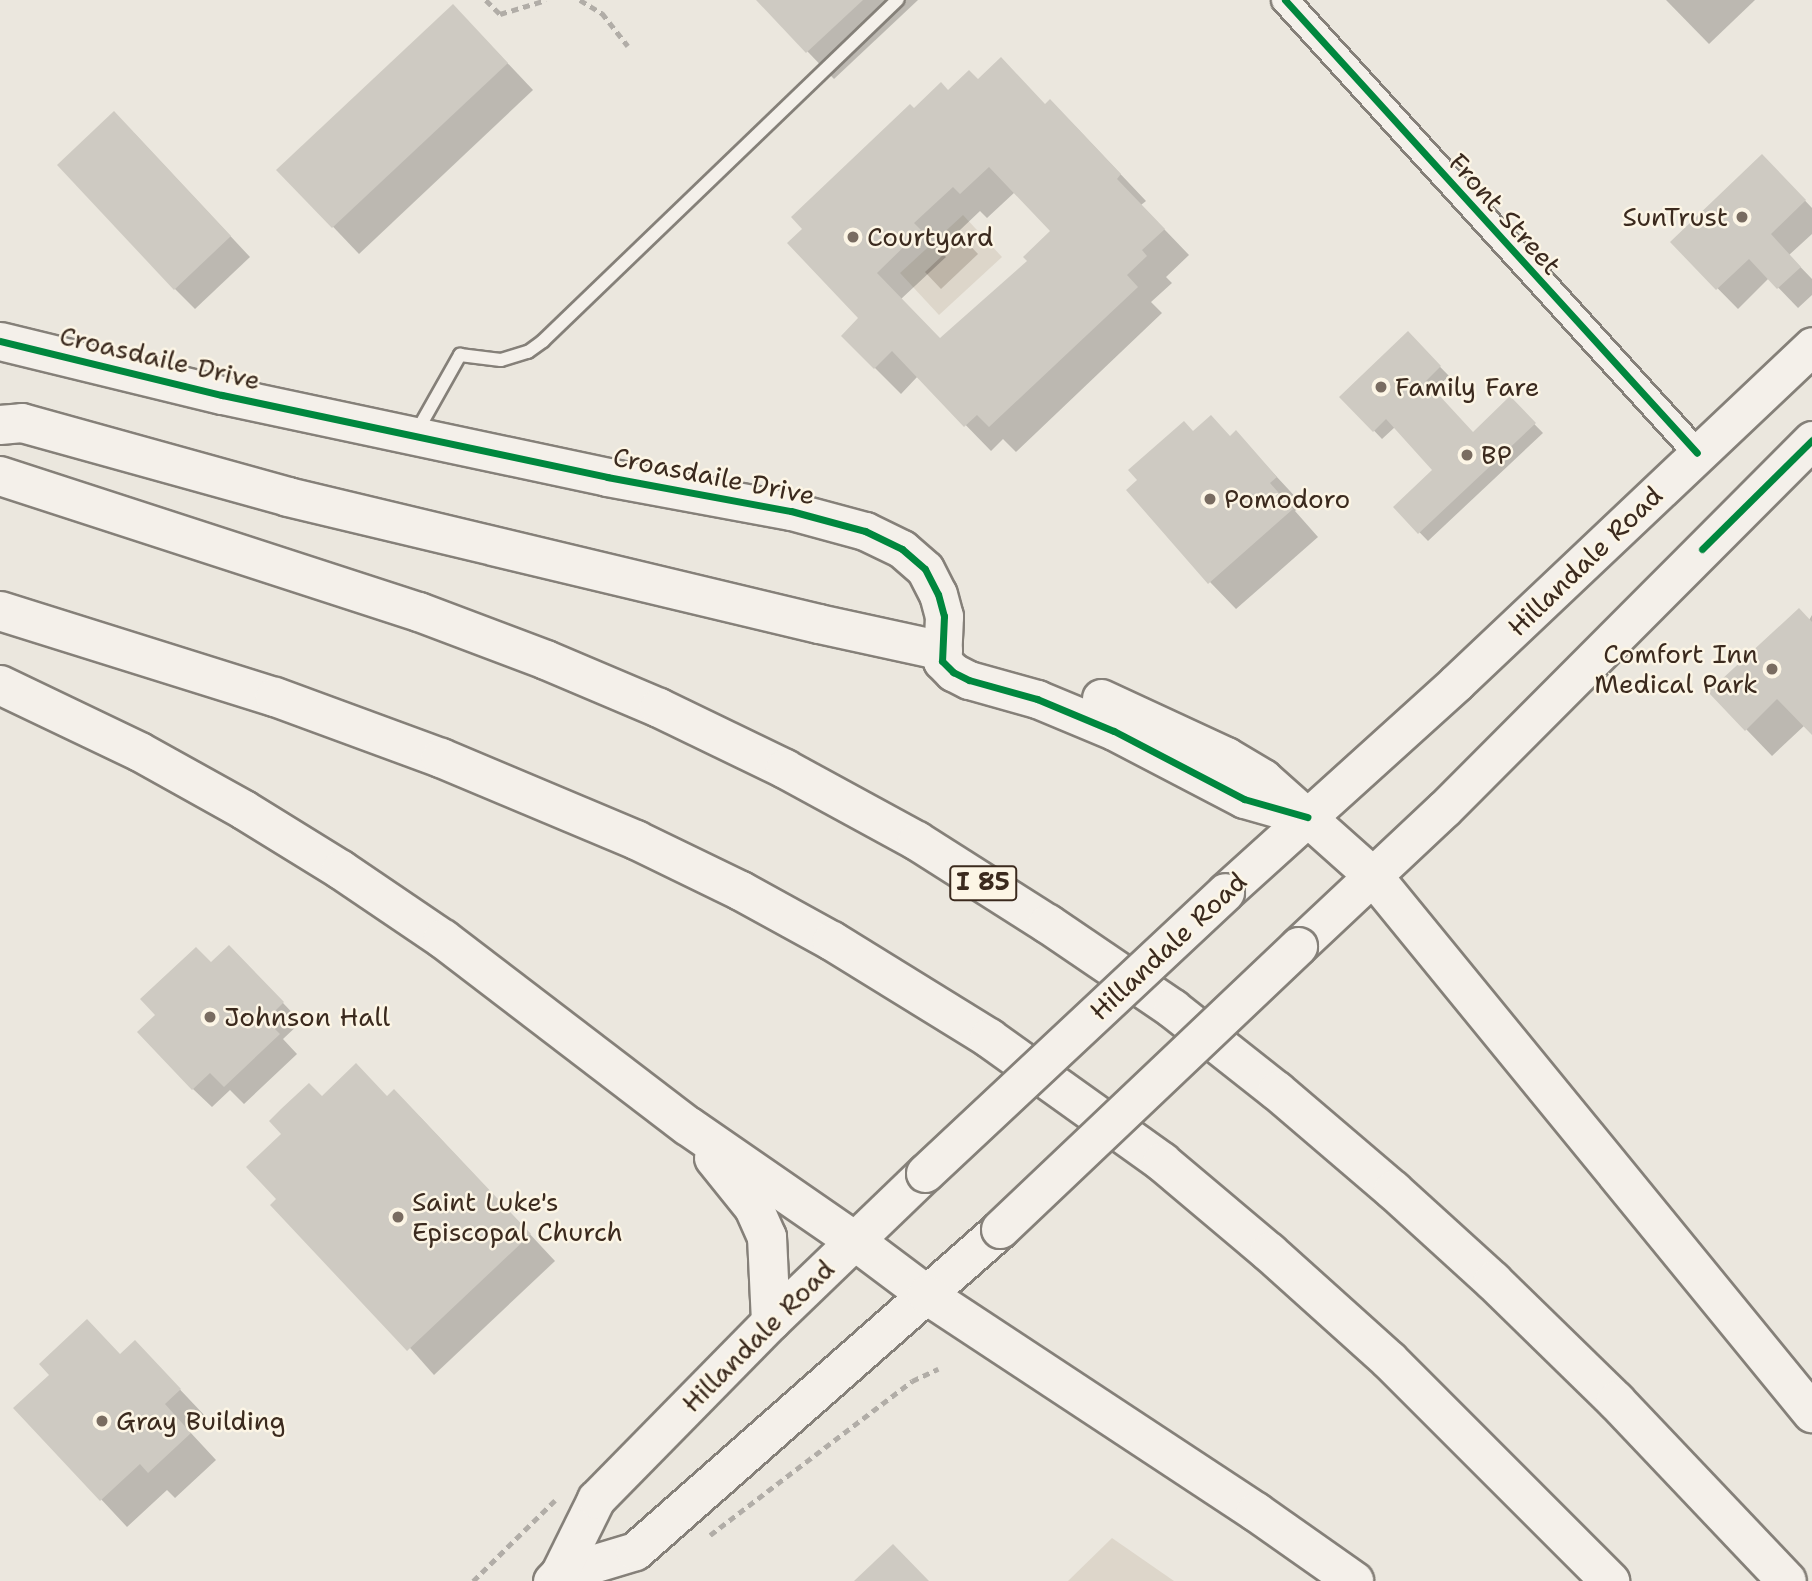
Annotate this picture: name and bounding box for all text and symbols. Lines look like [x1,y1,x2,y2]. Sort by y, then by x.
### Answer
street label: Front Street [1442,147,1568,281]
place label: SunTrust [1622,201,1728,233]
marker: SunTrust [1734,209,1750,225]
place label: Courtyard [867,221,994,253]
marker: Courtyard [845,229,861,245]
street label: Croasdaile Drive [57,320,263,396]
place label: Family Fare [1395,371,1539,403]
marker: Family Fare [1373,379,1389,395]
place label: BP [1481,439,1512,471]
street label: Croasdaile Drive [610,441,818,511]
marker: BP [1459,447,1475,463]
street label: Hillandale Road [1501,479,1669,643]
place label: Pomodoro [1224,483,1350,515]
marker: Pomodoro [1202,491,1218,507]
place label: Comfort Inn Medical Park [1594,638,1758,700]
marker: Comfort Inn Medical Park [1764,661,1780,677]
road number: I 85 [948,862,1018,903]
street label: Hillandale Road [1083,866,1253,1026]
place label: Johnson Hall [224,1001,390,1033]
marker: Johnson Hall [202,1009,218,1025]
place label: Saint Luke's Episcopal Church [412,1186,623,1248]
marker: Saint Luke's Episcopal Church [390,1209,406,1225]
street label: Hillandale Road [675,1253,841,1419]
place label: Gray Building [116,1405,285,1437]
marker: Gray Building [94,1413,110,1429]

